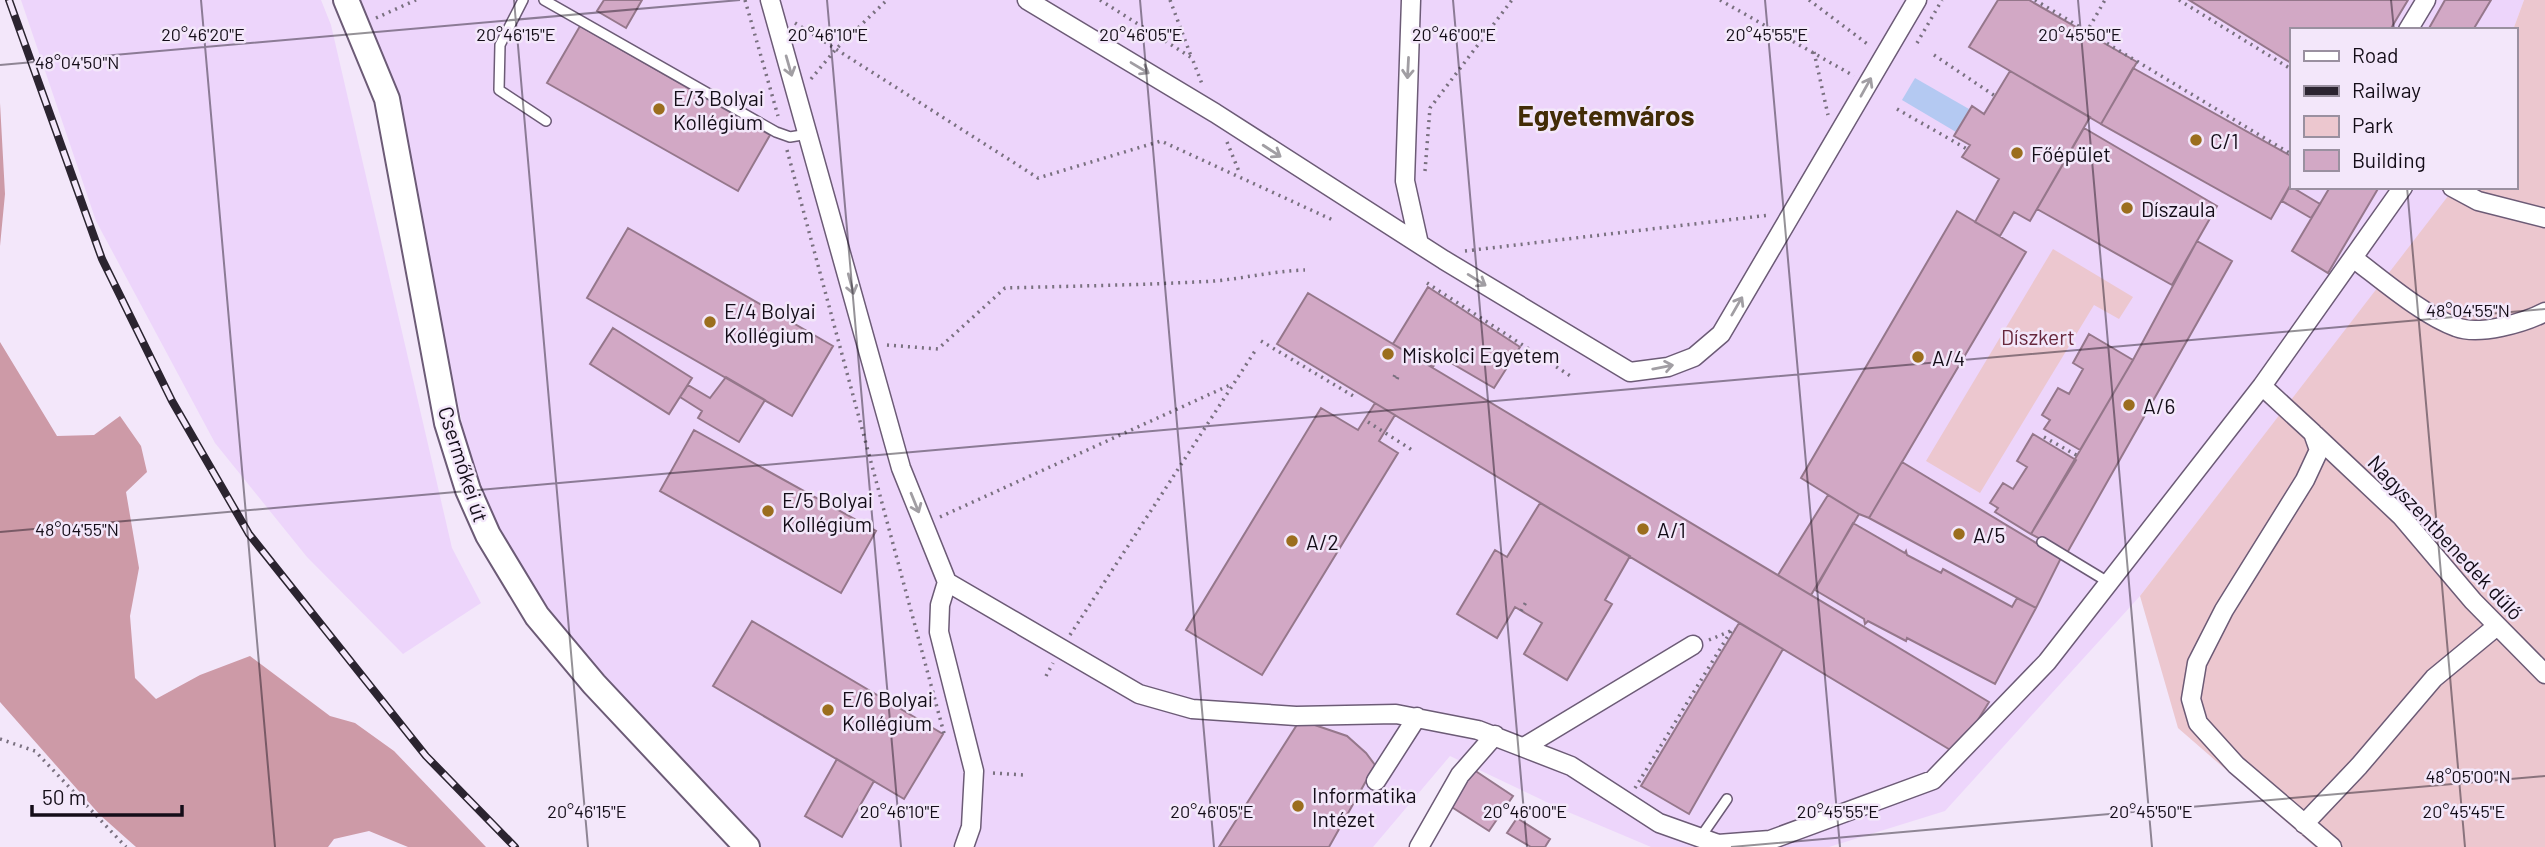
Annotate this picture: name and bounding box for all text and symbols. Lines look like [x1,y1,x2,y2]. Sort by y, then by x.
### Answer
text: 20°46'20"E [161,23,245,45]
text: 20°46'15"E [476,23,556,45]
text: 20°46'10"E [788,23,868,45]
text: 20°46'05"E [1099,23,1183,45]
text: 20°46'00"E [1412,23,1496,45]
text: 20°45'55"E [1726,23,1808,45]
text: 20°45'50"E [2038,23,2122,45]
legend [2290,28,2517,189]
text: Road [2352,42,2398,67]
text: 48°04'50"N [35,51,119,73]
one-way arrow [783,54,796,76]
one-way arrow [1402,56,1415,79]
one-way arrow [1130,62,1150,76]
one-way arrow [1859,77,1873,97]
text: Railway [2352,77,2421,102]
place label: E/3 Bolyai Kollégium [673,85,764,134]
district label: Egyetemváros [1517,98,1695,132]
marker: E/3 Bolyai Kollégium [651,101,667,117]
text: Park [2352,112,2393,137]
place label: C/1 [2210,128,2239,153]
marker: C/1 [2188,132,2204,148]
place label: Főépület [2031,141,2111,166]
one-way arrow [1261,144,1281,158]
marker: Főépület [2009,145,2025,161]
text: Building [2352,147,2426,172]
place label: Díszaula [2141,196,2215,221]
marker: Díszaula [2119,200,2135,216]
one-way arrow [845,273,858,295]
one-way arrow [1466,273,1486,287]
one-way arrow [1731,296,1745,316]
place label: E/4 Bolyai Kollégium [724,298,816,347]
text: 48°04'55"N [2426,299,2510,321]
marker: E/4 Bolyai Kollégium [702,314,718,330]
park label: Díszkert [2001,324,2075,349]
place label: Miskolci Egyetem [1402,342,1560,367]
place label: A/4 [1932,345,1965,370]
marker: Miskolci Egyetem [1380,346,1396,362]
marker: A/4 [1910,349,1926,365]
one-way arrow [1651,360,1674,373]
place label: A/6 [2143,393,2175,418]
marker: A/6 [2121,397,2137,413]
street label: Csermőkei út [434,403,494,525]
street label: Nagyszentbenedek dűlő [2363,450,2529,624]
place label: E/5 Bolyai Kollégium [782,487,873,536]
one-way arrow [909,491,922,513]
marker: E/5 Bolyai Kollégium [760,503,776,519]
place label: A/1 [1657,517,1686,542]
text: 48°04'55"N [35,518,119,540]
marker: A/1 [1635,521,1651,537]
place label: A/5 [1973,522,2005,547]
marker: A/5 [1951,526,1967,542]
place label: A/2 [1306,529,1339,554]
marker: A/2 [1284,533,1300,549]
place label: E/6 Bolyai Kollégium [842,686,933,735]
marker: E/6 Bolyai Kollégium [820,702,836,718]
text: 48°05'00"N [2425,765,2511,787]
scale bar [32,774,182,818]
place label: Informatika Intézet [1312,782,1416,831]
text: 50 m [42,784,86,809]
marker: Informatika Intézet [1290,798,1306,814]
text: 20°46'15"E [547,800,627,822]
text: 20°46'10"E [860,800,940,822]
text: 20°46'05"E [1170,800,1254,822]
text: 20°46'00"E [1483,800,1567,822]
text: 20°45'55"E [1797,800,1879,822]
text: 20°45'50"E [2109,800,2193,822]
text: 20°45'45"E [2423,800,2505,822]

